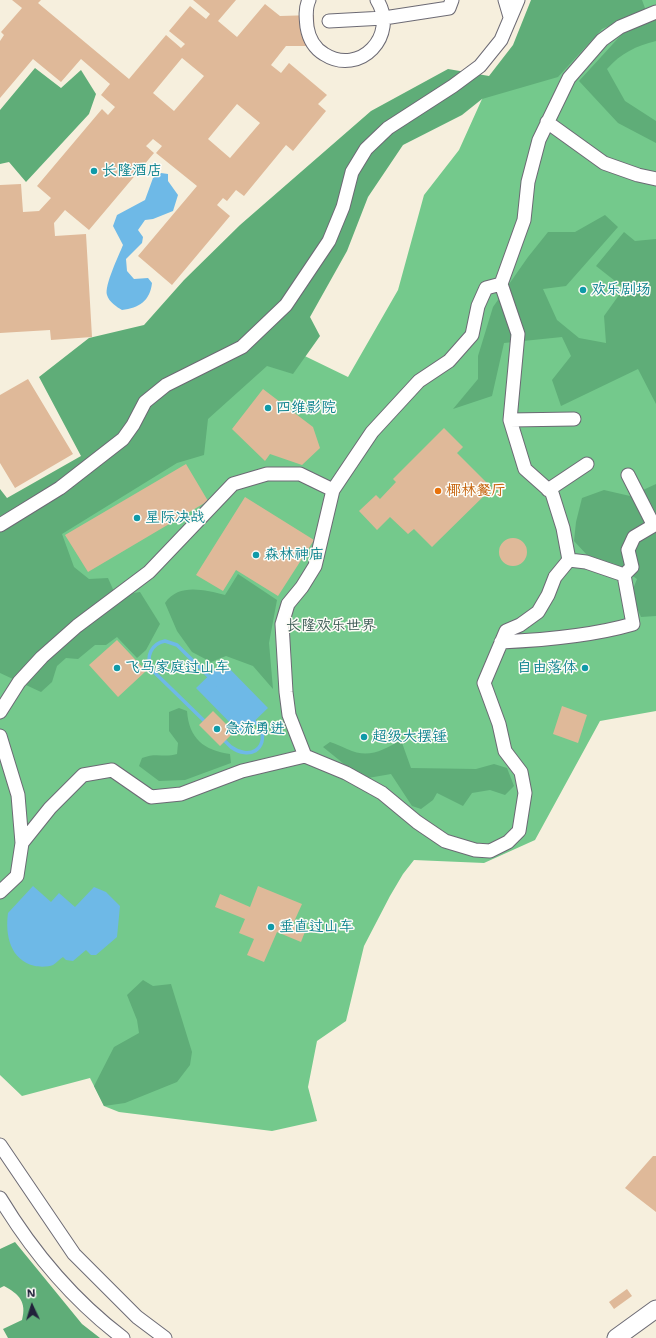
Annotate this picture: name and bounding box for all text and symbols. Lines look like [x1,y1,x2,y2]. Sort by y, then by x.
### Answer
place label: 长隆酒店 [102,162,162,180]
marker: 长隆酒店 [89,166,99,176]
place label: 欢乐剧场 [591,281,651,299]
marker: 欢乐剧场 [578,285,588,295]
place label: 四维影院 [276,399,336,417]
marker: 四维影院 [263,403,273,413]
place label: 椰林餐厅 [446,482,506,500]
marker: 椰林餐厅 [433,486,443,496]
place label: 星际决战 [145,509,205,527]
marker: 星际决战 [132,513,142,523]
place label: 森林神庙 [264,546,324,564]
marker: 森林神庙 [251,550,261,560]
park label: 长隆欢乐世界 [286,617,376,635]
place label: 飞马家庭过山车 [125,659,230,677]
place label: 自由落体 [517,659,577,677]
marker: 飞马家庭过山车 [112,663,122,673]
marker: 自由落体 [580,663,590,673]
place label: 急流勇进 [225,720,285,738]
marker: 急流勇进 [212,724,222,734]
place label: 超级大摆锤 [372,728,447,746]
marker: 超级大摆锤 [359,732,369,742]
place label: 垂直过山车 [279,918,354,936]
marker: 垂直过山车 [266,922,276,932]
north arrow [12,1286,52,1326]
text: N [26,1286,36,1301]

